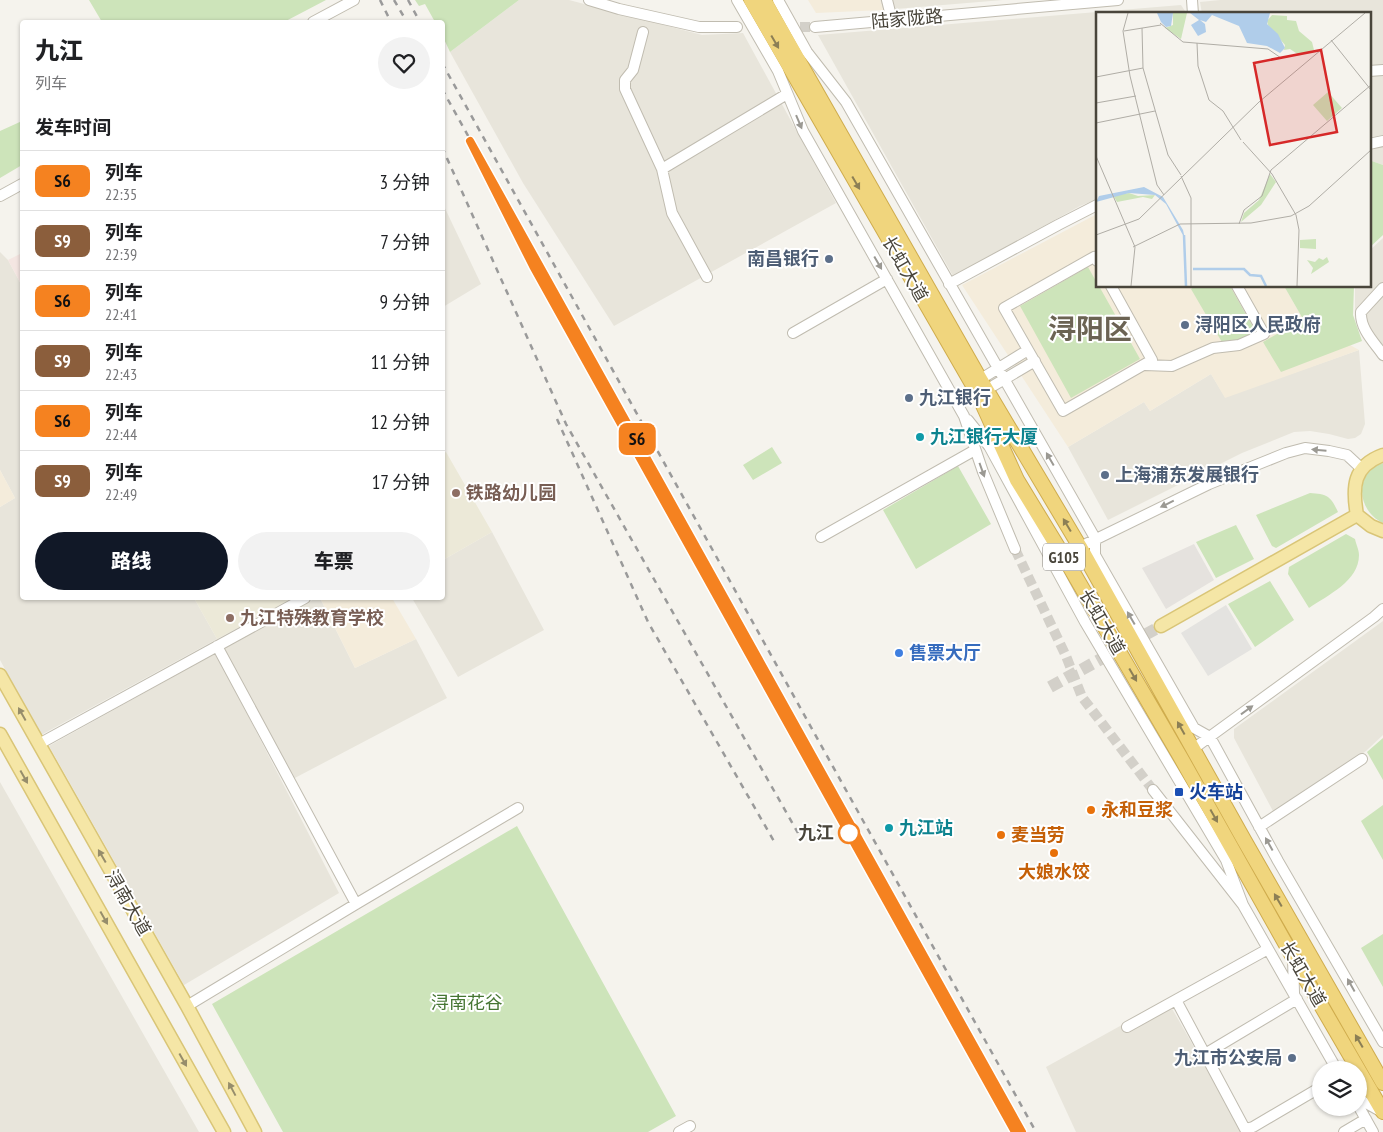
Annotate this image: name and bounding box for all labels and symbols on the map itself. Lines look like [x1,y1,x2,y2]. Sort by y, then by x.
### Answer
street label: 陆家陇路 [870,4,944,33]
inset map [1096,12,1370,288]
one-way arrow [771,35,779,50]
one-way arrow [795,114,803,129]
one-way arrow [852,176,860,191]
street label: 长虹大道 [877,232,933,306]
place label: 南昌银行 [747,247,819,270]
marker: 南昌银行 [823,253,835,265]
one-way arrow [873,257,882,270]
district label: 浔阳区 [1048,310,1132,347]
place label: 浔阳区人民政府 [1195,313,1321,336]
marker: 浔阳区人民政府 [1179,319,1191,331]
place label: 九江银行 [919,386,991,409]
marker: 九江银行 [903,392,915,404]
line badge: S6 [614,423,660,455]
place label: 九江银行大厦 [930,425,1038,448]
marker: 九江银行大厦 [914,431,926,443]
one-way arrow [1310,445,1326,453]
one-way arrow [1045,453,1054,466]
one-way arrow [978,463,986,478]
place label: 上海浦东发展银行 [1115,463,1259,486]
marker: 上海浦东发展银行 [1099,469,1111,481]
place label: 铁路幼儿园 [466,481,556,504]
marker: 铁路幼儿园 [450,487,462,499]
one-way arrow [1160,500,1174,508]
one-way arrow [1063,518,1072,531]
road number: G105 [1043,544,1085,570]
street label: 长虹大道 [1074,585,1130,659]
place label: 九江特殊教育学校 [240,606,384,629]
one-way arrow [1127,610,1135,625]
marker: 九江特殊教育学校 [224,612,236,624]
place label: 售票大厅 [909,641,981,664]
marker: 售票大厅 [893,647,905,659]
one-way arrow [1129,668,1137,683]
one-way arrow [1240,705,1254,715]
one-way arrow [18,707,26,721]
one-way arrow [1177,720,1185,735]
one-way arrow [20,769,28,784]
place label: 火车站 [1189,780,1243,803]
marker: 火车站 [1173,786,1185,798]
place label: 永和豆浆 [1101,798,1173,821]
marker: 永和豆浆 [1085,804,1097,816]
one-way arrow [1210,809,1218,823]
place label: 九江站 [899,816,953,839]
place label: 九江 [798,821,834,844]
marker: 九江 [838,822,860,844]
marker: 九江站 [883,822,895,834]
place label: 麦当劳 [1011,823,1065,846]
marker: 麦当劳 [995,829,1007,841]
one-way arrow [1265,837,1273,852]
marker: 大娘水饺 [1048,847,1060,859]
one-way arrow [97,849,106,862]
place label: 大娘水饺 [1018,860,1090,883]
street label: 浔南大道 [100,866,156,940]
one-way arrow [1273,893,1282,906]
one-way arrow [99,912,108,925]
street label: 长虹大道 [1275,937,1331,1011]
one-way arrow [1346,978,1355,991]
park label: 浔南花谷 [431,991,503,1014]
one-way arrow [1354,1034,1363,1047]
place label: 九江市公安局 [1174,1046,1282,1069]
one-way arrow [179,1052,187,1067]
marker: 九江市公安局 [1286,1052,1298,1064]
one-way arrow [228,1082,236,1096]

